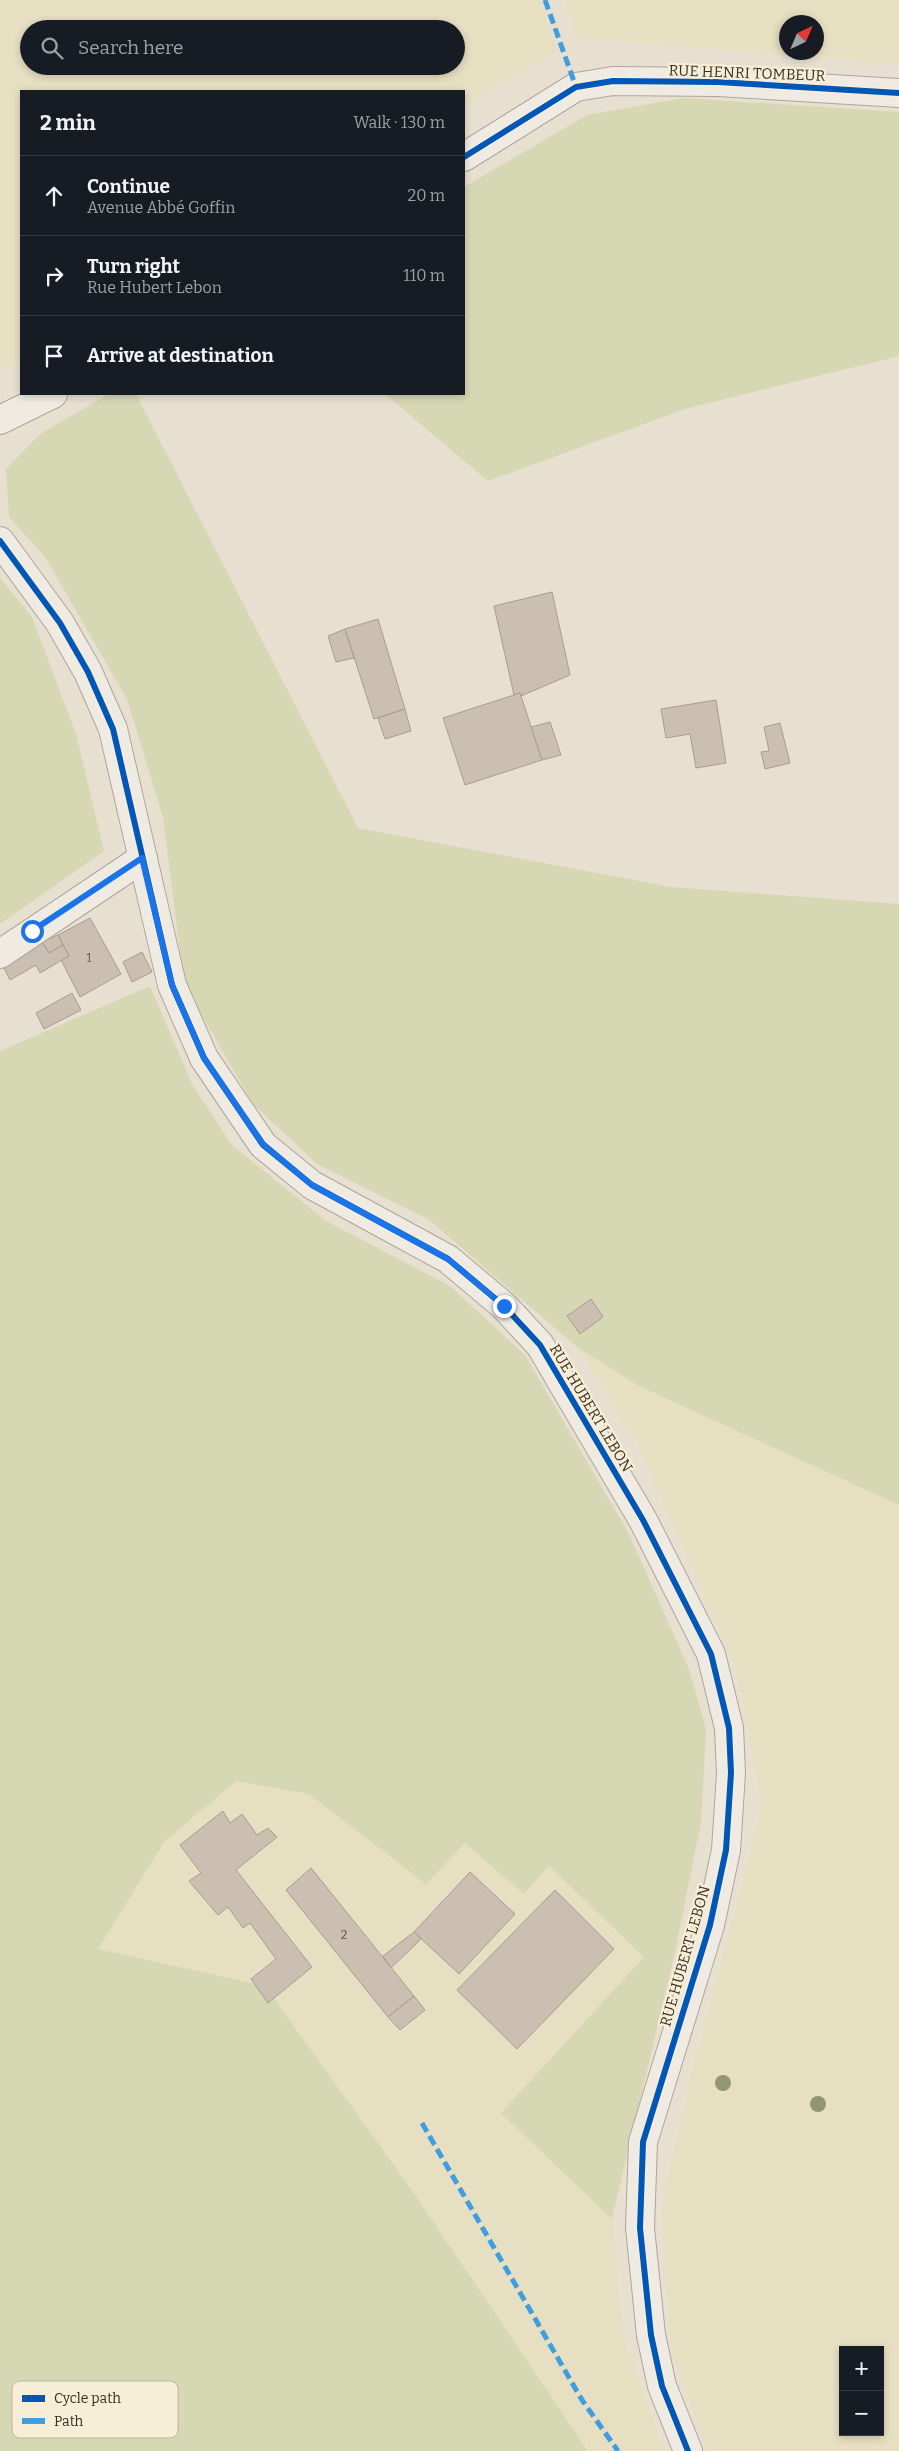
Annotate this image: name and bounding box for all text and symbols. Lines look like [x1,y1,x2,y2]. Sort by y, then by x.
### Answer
north arrow [779,15,824,60]
search box [20,20,465,75]
icon: search [38,34,66,62]
text: Search here [78,36,183,59]
street label: RUE HENRI TOMBEUR [668,61,826,85]
text: 2 min [40,110,96,136]
text: Walk · 130 m [353,113,445,132]
text: Continue [87,175,170,198]
icon: ahead [40,182,68,210]
text: 20 m [408,186,445,205]
text: Avenue Abbé Goffin [87,198,235,217]
text: Turn right [87,255,180,278]
icon: right [40,262,68,290]
text: 110 m [403,266,445,285]
text: Rue Hubert Lebon [87,278,222,297]
icon: arrive [40,342,68,370]
text: Arrive at destination [87,344,274,367]
route start [21,920,44,943]
house number: 1 [87,951,92,965]
route end [493,1295,516,1318]
street label: RUE HUBERT LEBON [546,1341,636,1475]
street label: RUE HUBERT LEBON [656,1883,714,2029]
house number: 2 [341,1928,347,1942]
map controls [839,2346,884,2436]
button: + [839,2346,884,2391]
legend [12,2381,178,2438]
text: Cycle path [54,2390,121,2407]
button: − [839,2391,884,2436]
text: Path [54,2413,84,2430]

